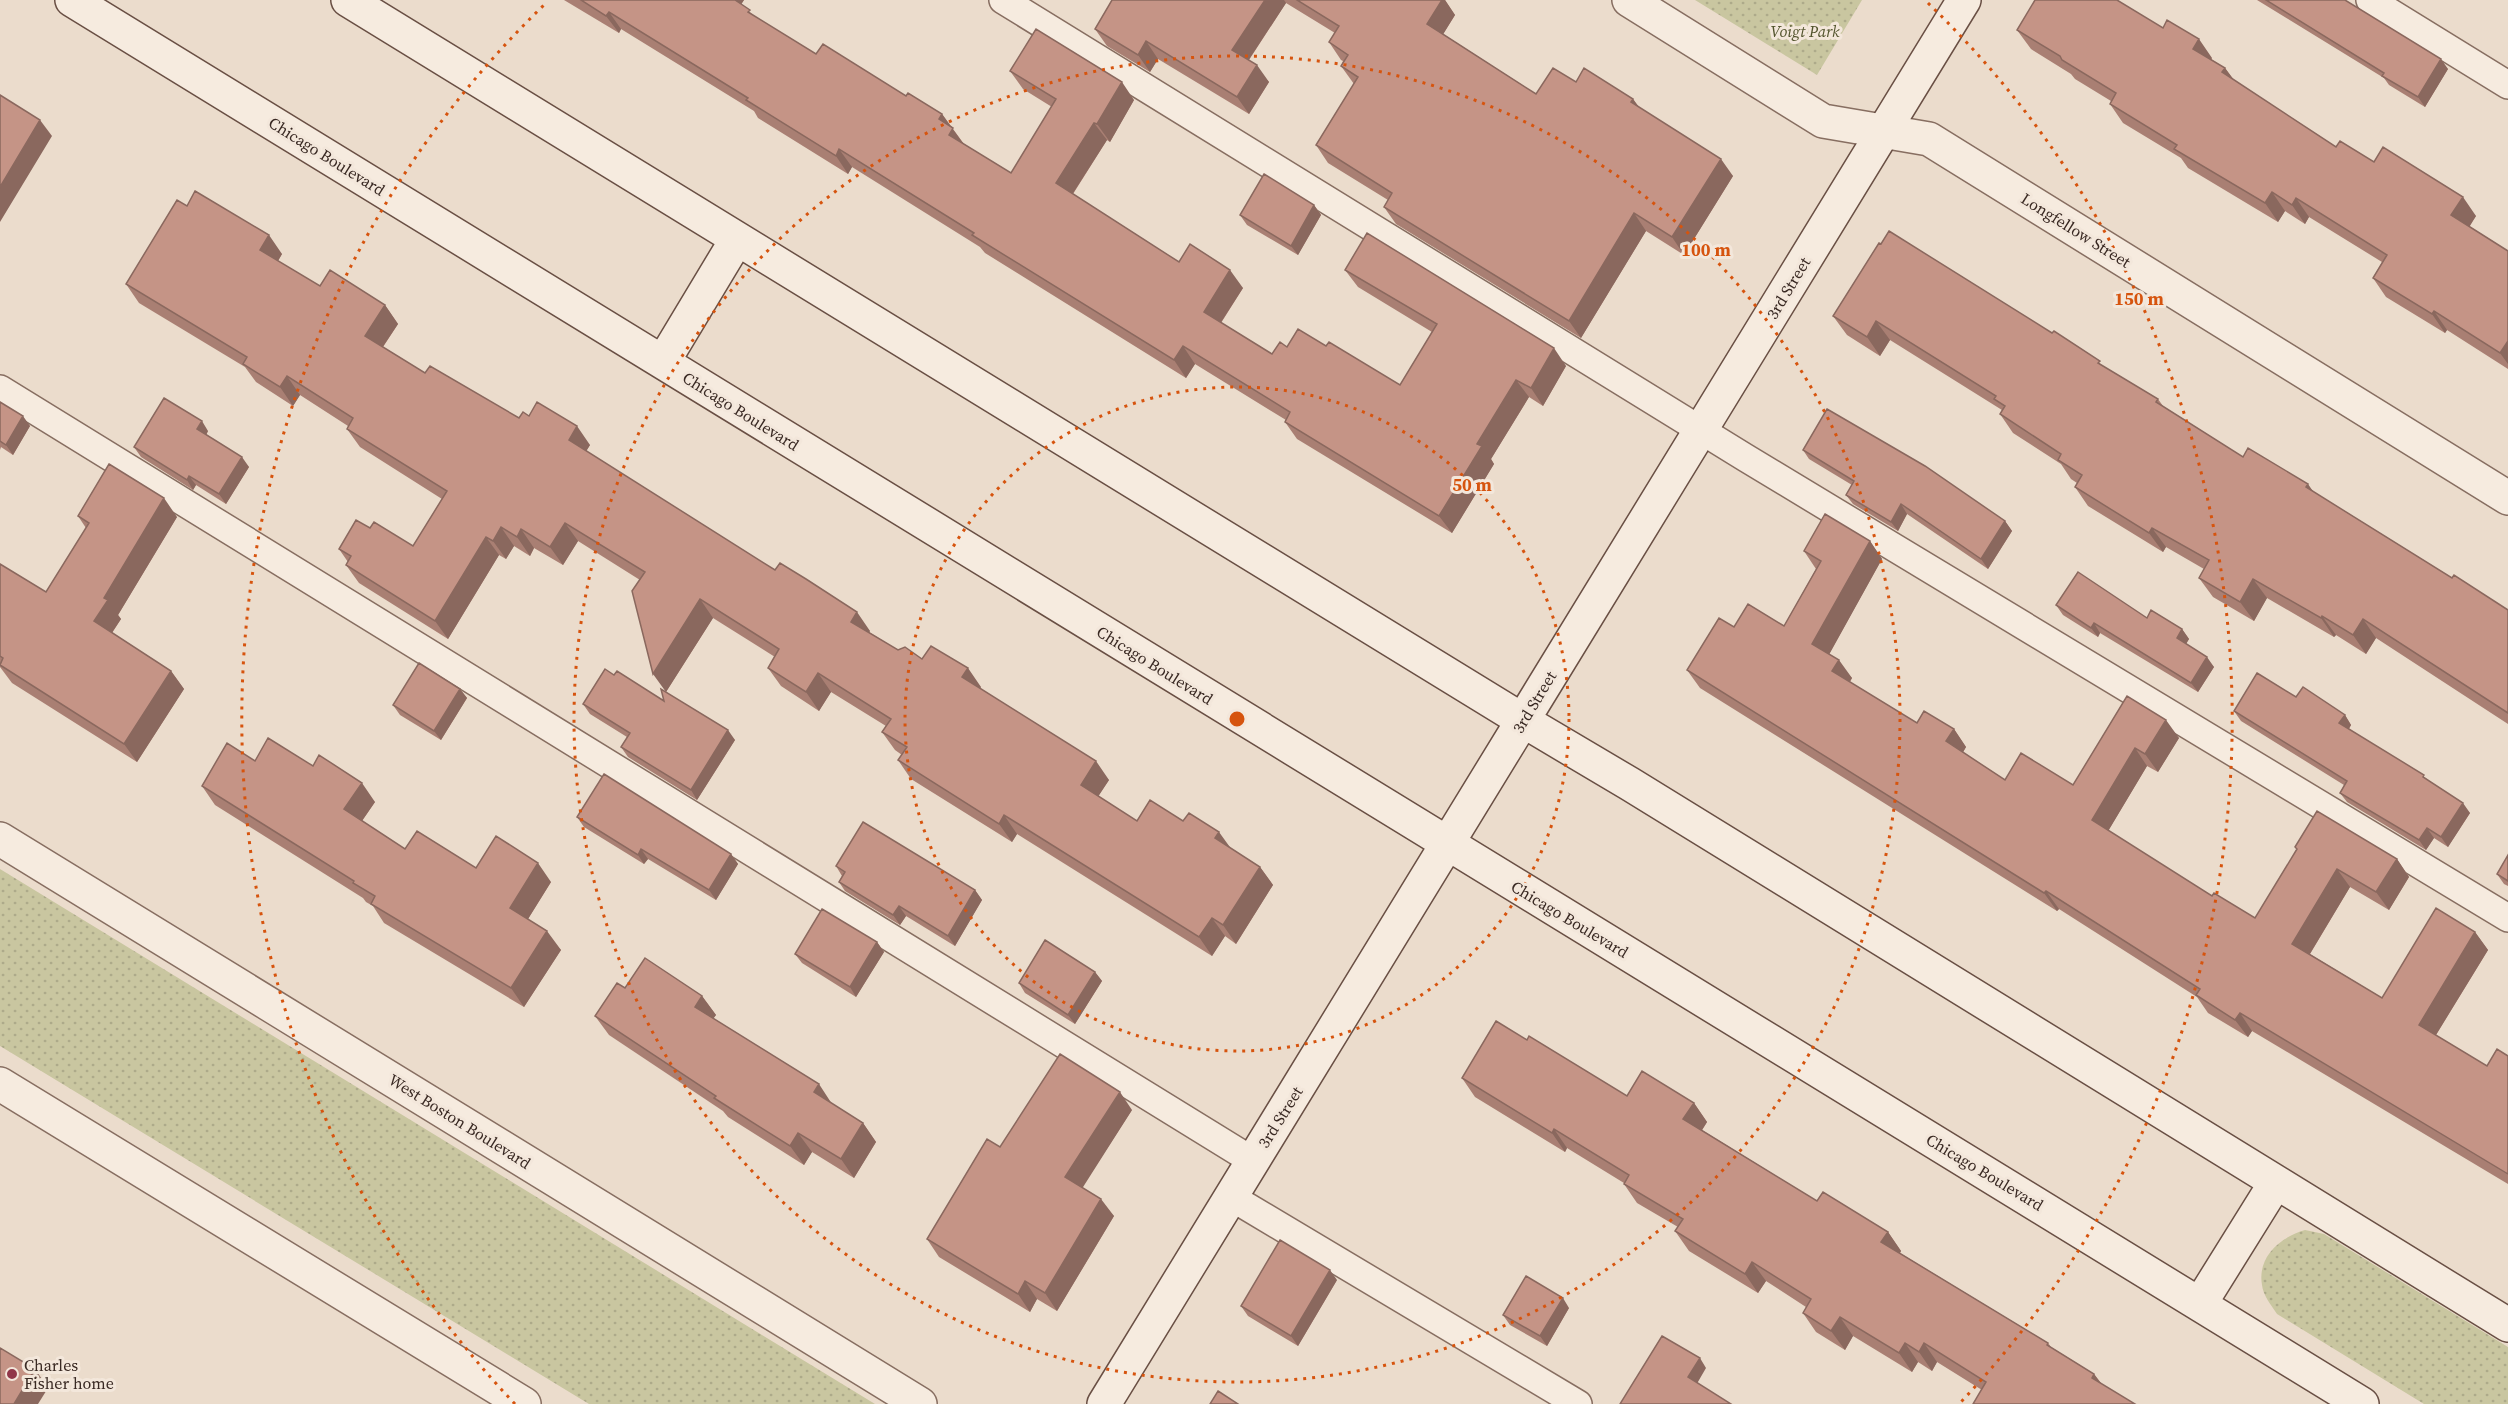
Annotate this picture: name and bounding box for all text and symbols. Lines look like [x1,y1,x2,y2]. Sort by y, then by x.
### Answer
park label: Voigt Park [1770,20,1840,42]
street label: Chicago Boulevard [265,111,389,201]
street label: Longfellow Street [2017,187,2136,273]
text: 100 m [1681,237,1731,262]
street label: 3rd Street [1761,252,1816,323]
text: 150 m [2114,286,2164,311]
street label: Chicago Boulevard [679,366,803,456]
text: 50 m [1452,472,1492,497]
street label: Chicago Boulevard [1093,620,1217,710]
street label: 3rd Street [1507,666,1562,737]
centre of rings [1227,709,1247,729]
street label: Chicago Boulevard [1507,875,1633,963]
street label: West Boston Boulevard [385,1068,535,1174]
street label: 3rd Street [1252,1081,1308,1152]
street label: Chicago Boulevard [1922,1128,2048,1216]
place label: Charles Fisher home [24,1354,114,1394]
marker: Charles Fisher home [5,1367,19,1381]

